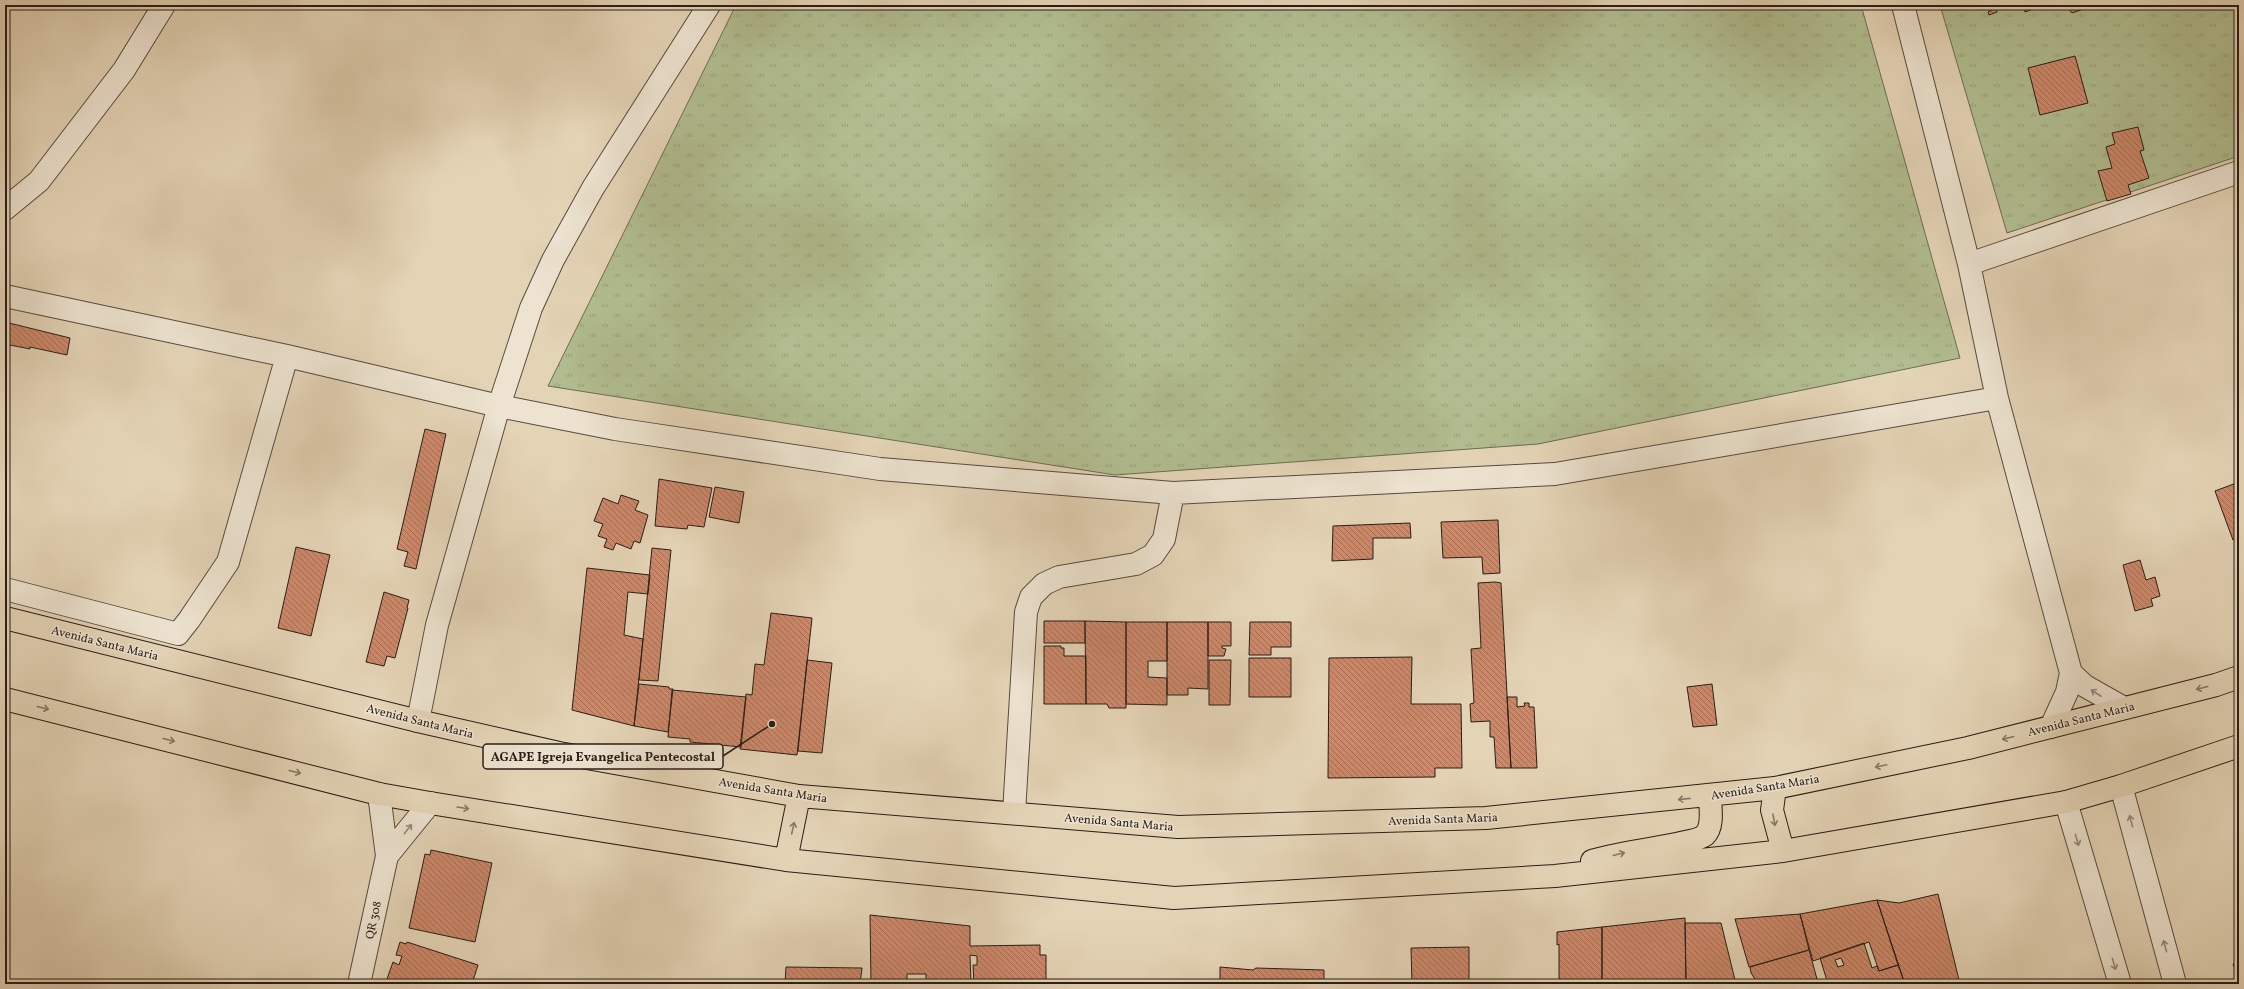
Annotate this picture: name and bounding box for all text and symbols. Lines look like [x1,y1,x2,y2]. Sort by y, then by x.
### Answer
street label: Avenida Santa Maria [50,623,160,665]
one-way arrow [2195,685,2208,693]
one-way arrow [2091,689,2102,697]
street label: Avenida Santa Maria [2026,699,2136,741]
street label: Avenida Santa Maria [365,701,475,743]
one-way arrow [36,705,49,712]
one-way arrow [2002,734,2015,742]
one-way arrow [162,737,175,745]
callout: AGAPE Igreja Evangelica Pentecostal [483,744,723,769]
text: AGAPE Igreja Evangelica Pentecostal [491,749,716,767]
one-way arrow [1875,762,1888,770]
one-way arrow [288,769,301,777]
street label: Avenida Santa Maria [1710,772,1821,804]
street label: Avenida Santa Maria [717,775,828,807]
one-way arrow [1678,795,1691,802]
one-way arrow [456,804,469,812]
street label: Avenida Santa Maria [1064,810,1174,836]
street label: Avenida Santa Maria [1388,810,1498,830]
one-way arrow [1770,813,1778,826]
one-way arrow [2127,815,2134,828]
one-way arrow [789,822,797,835]
one-way arrow [404,824,413,835]
one-way arrow [2074,833,2081,846]
one-way arrow [1612,850,1625,858]
street label: QR 308 [362,900,386,941]
one-way arrow [2161,940,2168,953]
one-way arrow [2111,958,2118,971]

